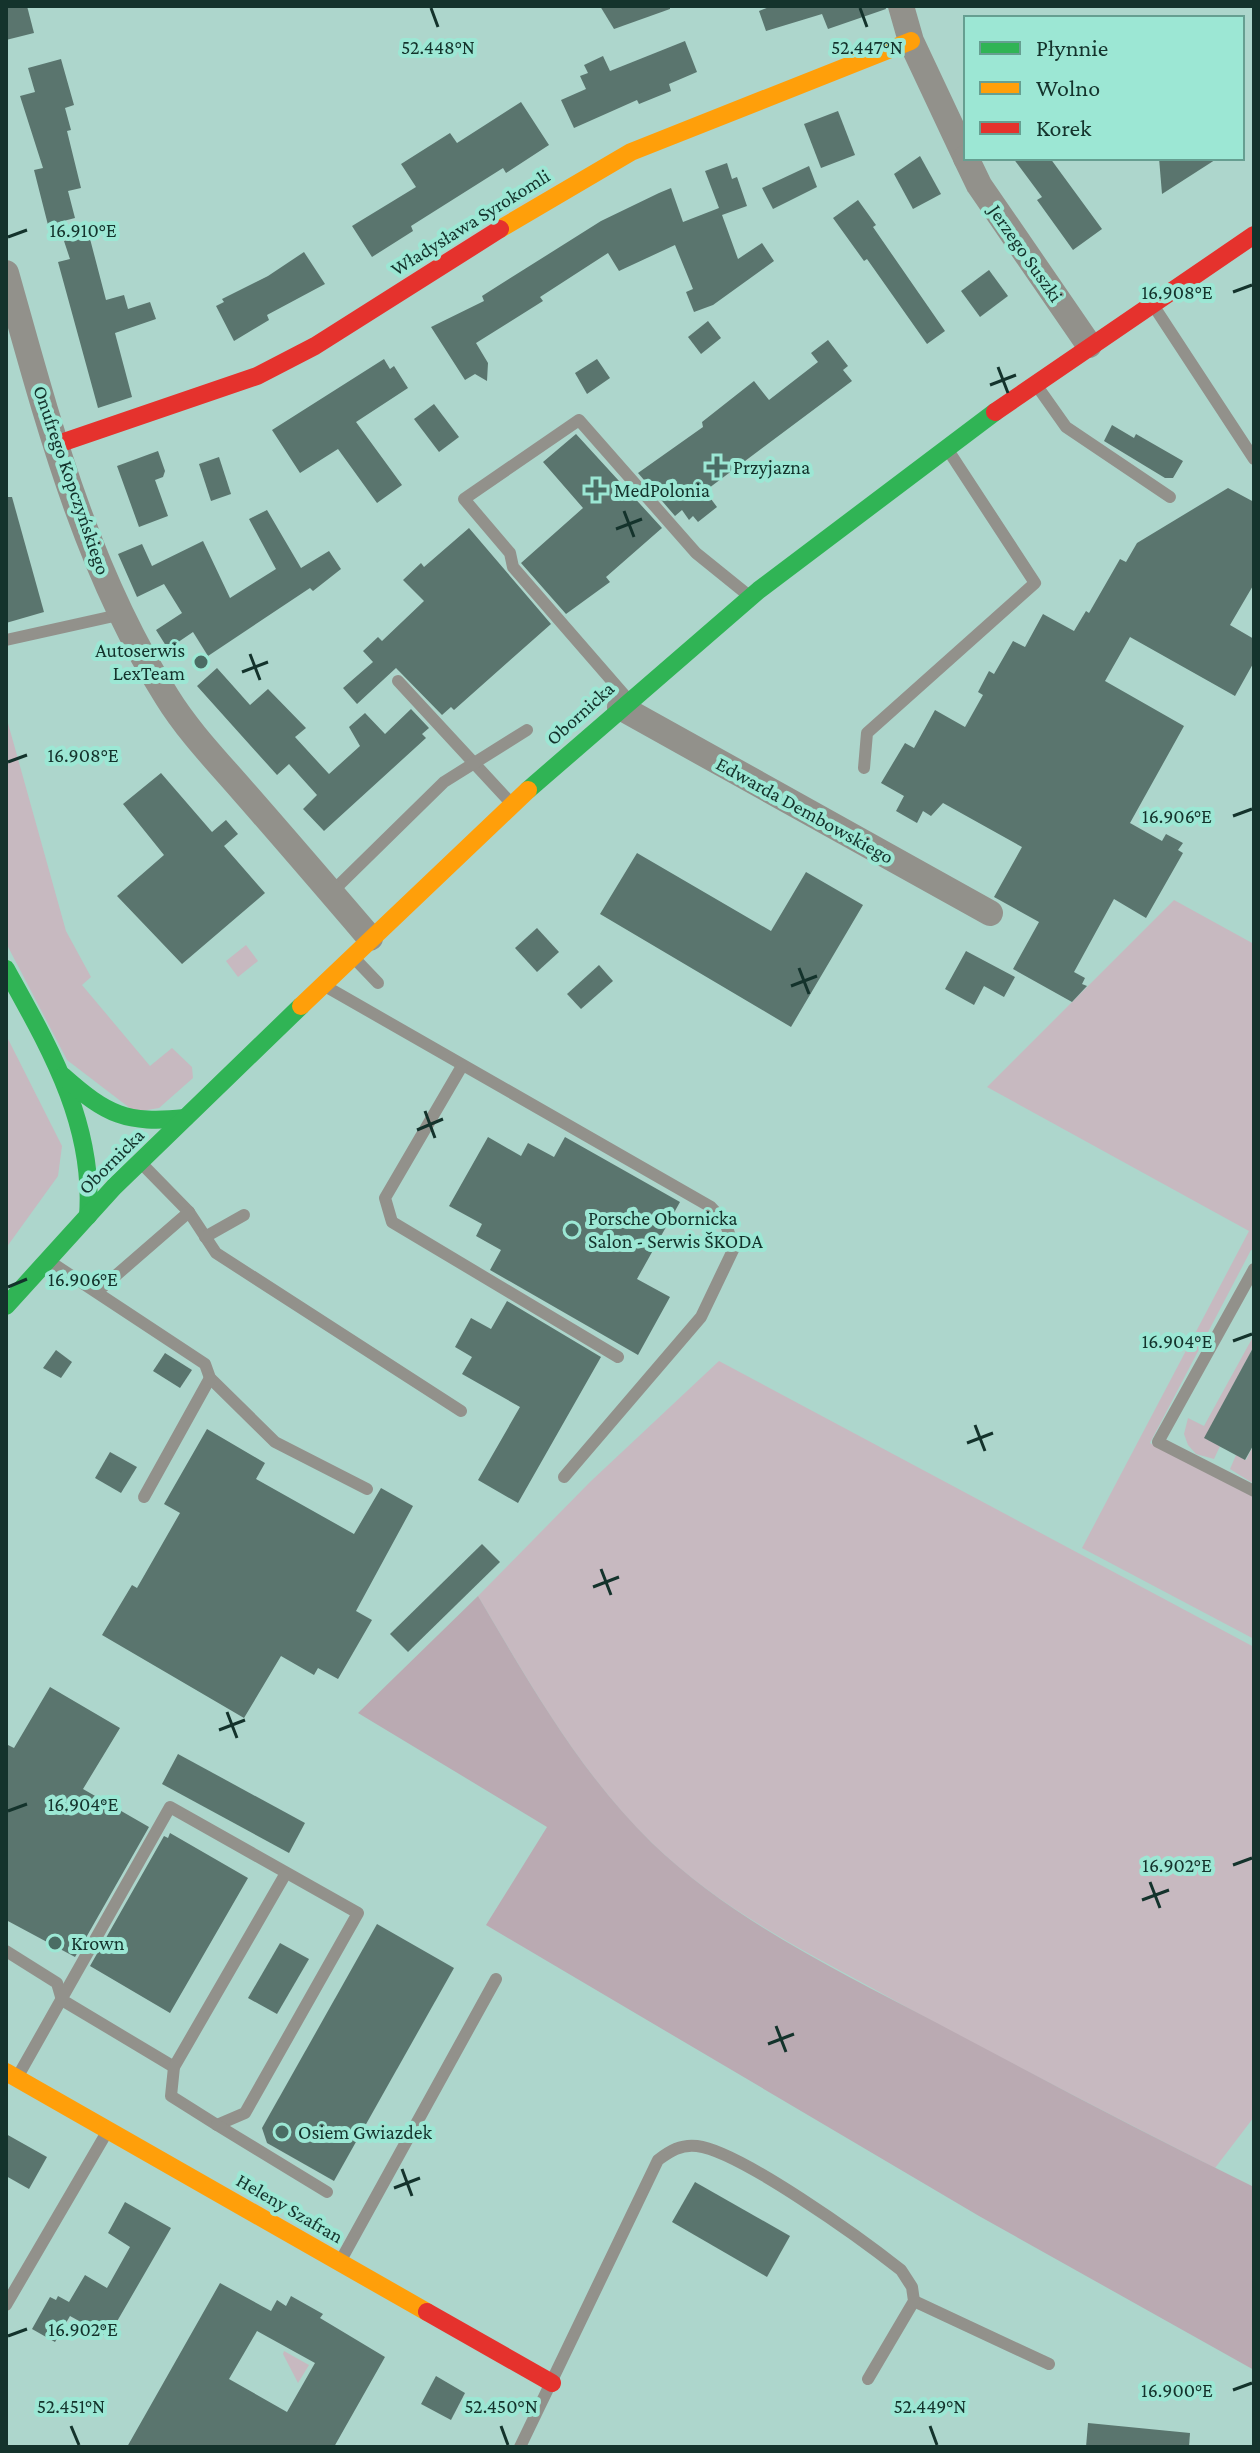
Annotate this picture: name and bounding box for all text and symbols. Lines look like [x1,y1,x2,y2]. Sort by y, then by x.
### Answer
legend [964,16,1244,160]
text: Płynnie [1036,34,1108,61]
text: 52.448°N [401,36,475,58]
text: 52.447°N [831,36,903,58]
text: Wolno [1036,74,1100,101]
text: Korek [1036,114,1092,141]
street label: Władysława Syrokomli [386,164,554,281]
street label: Jerzego Suszki [983,199,1068,306]
text: 16.910°E [49,219,117,241]
text: 16.908°E [1141,281,1213,303]
street label: Onufrego Kopczyńskiego [28,383,115,578]
place label: Przyjazna [733,456,810,479]
marker: Przyjazna [708,458,726,476]
marker: MedPolonia [585,479,607,501]
place label: MedPolonia [614,479,710,501]
place label: Autoserwis LexTeam [95,639,185,684]
marker: Autoserwis LexTeam [192,653,210,671]
street label: Obornicka [542,677,618,749]
text: 16.908°E [47,744,119,766]
street label: Edwarda Dembowskiego [712,752,898,869]
text: 16.906°E [1142,805,1212,827]
street label: Obornicka [74,1124,148,1198]
place label: Porsche Obornicka Salon - Serwis ŠKODA [588,1207,763,1252]
marker: Porsche Obornicka Salon - Serwis ŠKODA [563,1221,581,1239]
text: 16.906°E [48,1268,118,1290]
text: 16.904°E [1142,1330,1212,1352]
text: 16.904°E [48,1793,118,1815]
text: 16.902°E [1142,1854,1212,1876]
place label: Krown [71,1932,125,1954]
marker: Krown [46,1934,64,1952]
place label: Osiem Gwiazdek [298,2121,433,2143]
marker: Osiem Gwiazdek [273,2123,291,2141]
street label: Heleny Szafran [232,2169,347,2248]
text: 16.902°E [48,2318,118,2340]
text: 16.900°E [1141,2379,1213,2401]
text: 52.451°N [37,2395,105,2417]
text: 52.450°N [464,2395,538,2417]
text: 52.449°N [893,2395,967,2417]

